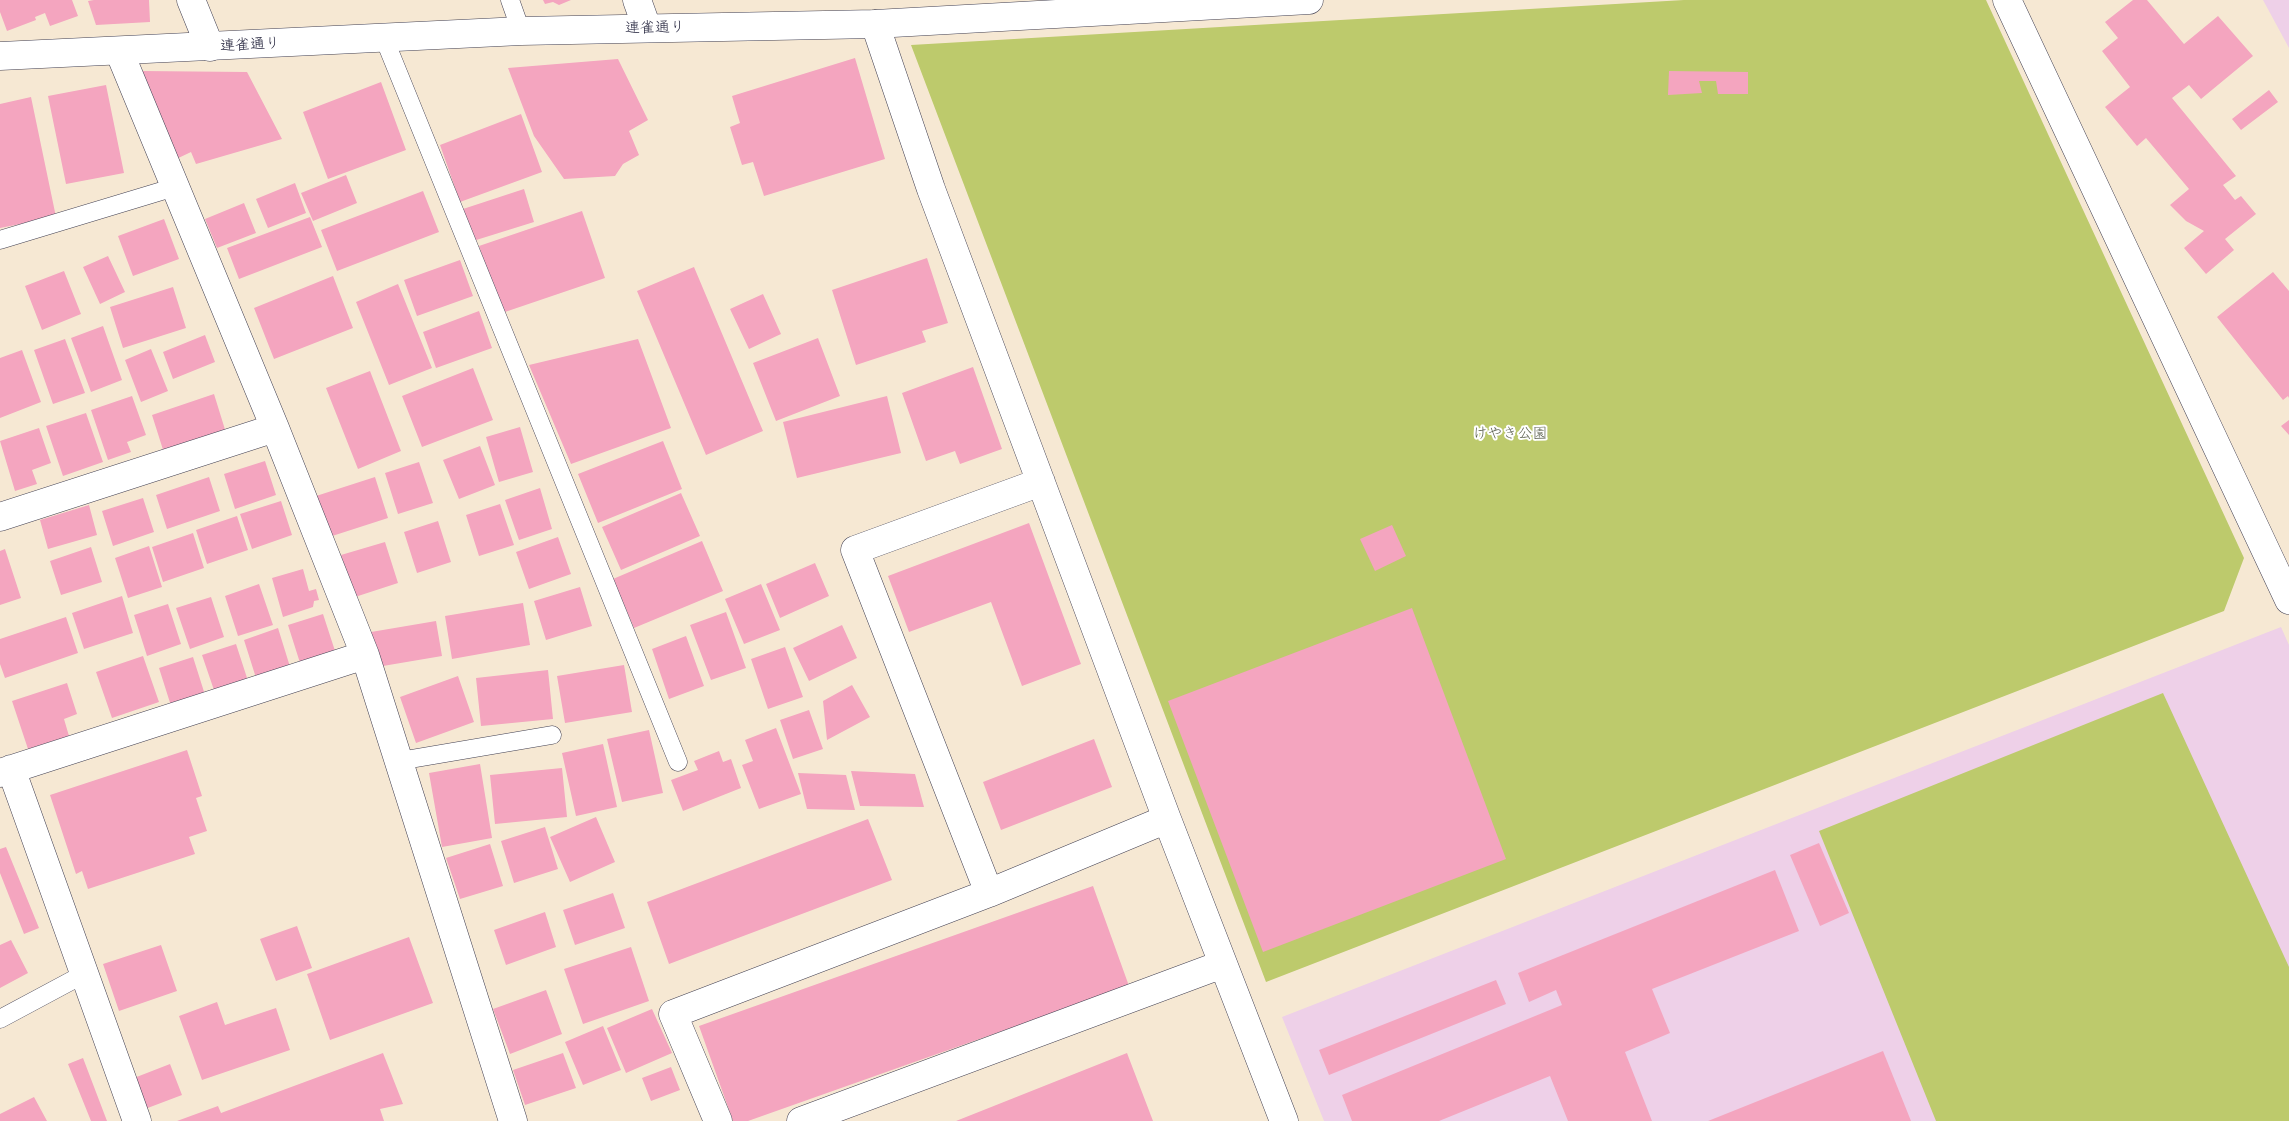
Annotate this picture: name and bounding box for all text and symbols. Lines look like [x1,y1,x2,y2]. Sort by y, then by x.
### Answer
street label: 連雀通り [625,18,685,38]
street label: 連雀通り [220,34,280,56]
park label: けやき公園 [1473,425,1547,443]

